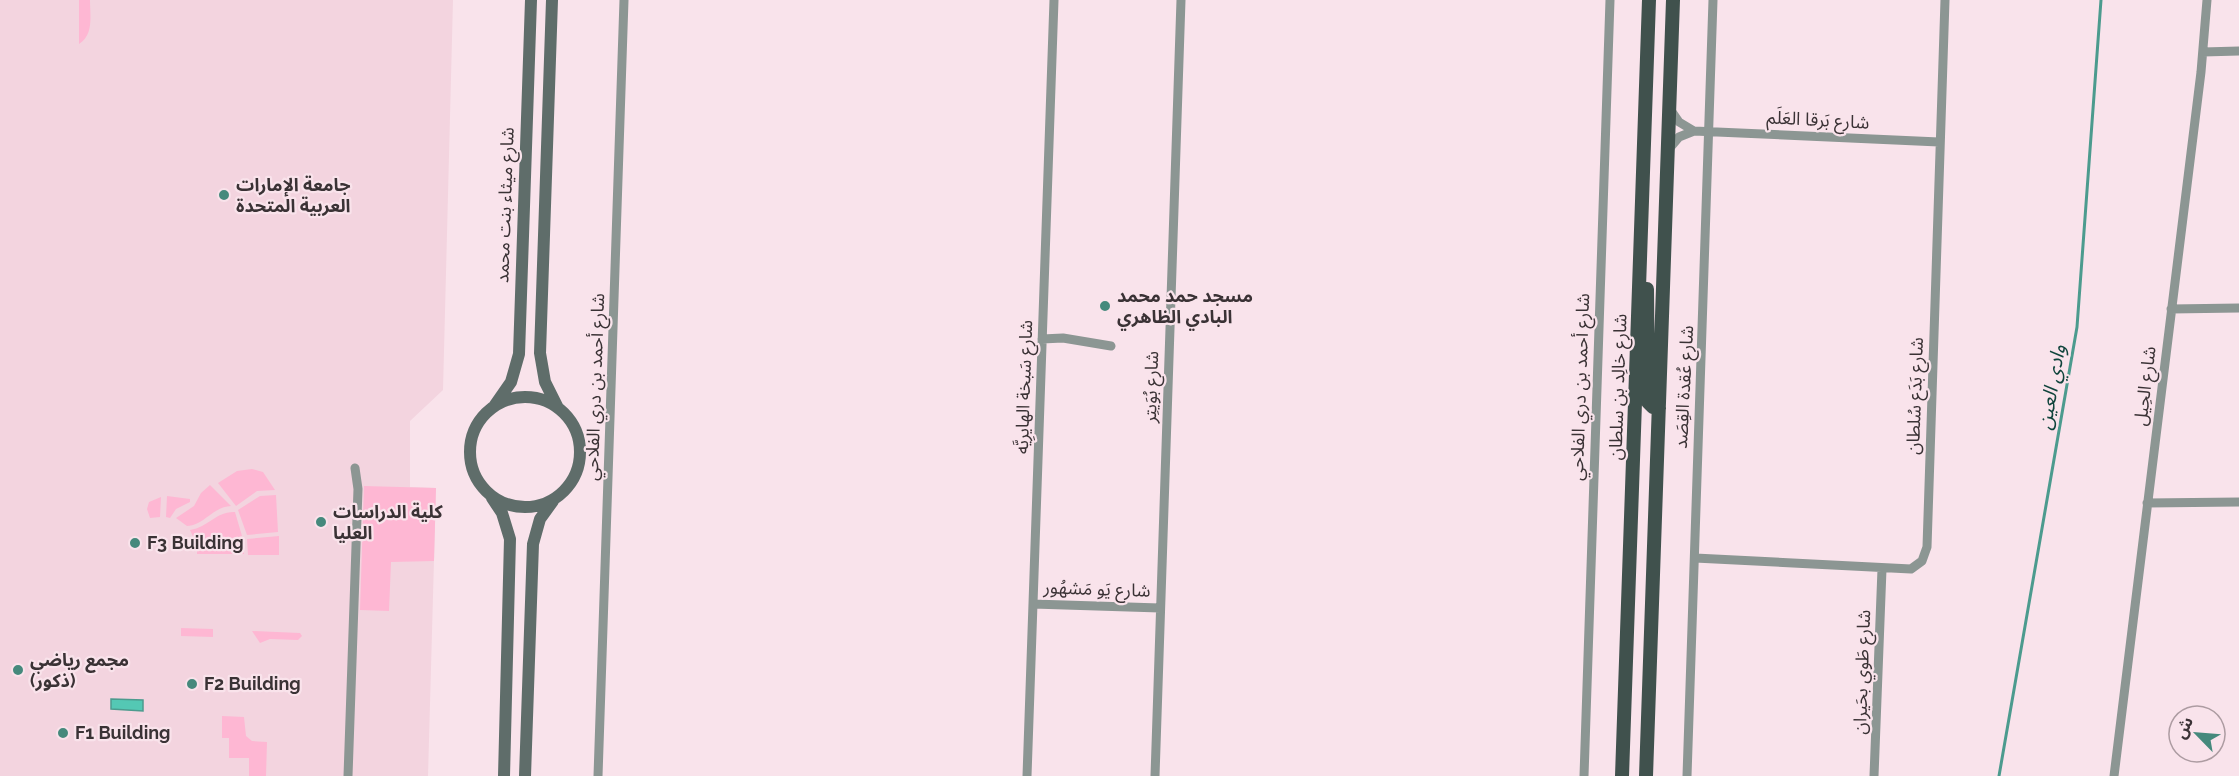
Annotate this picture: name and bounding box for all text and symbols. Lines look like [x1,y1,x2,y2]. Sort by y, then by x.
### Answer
street label: شارع بَرقا العَلَم [1766,105,1870,137]
street label: شارع ميثاء بنت محمد [491,127,522,283]
place label: جامعة الإمارات العربية المتحدة [236,174,351,217]
marker: جامعة الإمارات العربية المتحدة [217,188,231,202]
place label: مسجد حمد محمد البادي الظاهري [1117,285,1253,331]
street label: شارع أحمد بن دري الفلاحي [580,293,612,481]
street label: شارع أحمد بن دري الفلاحي [1565,293,1597,481]
marker: مسجد حمد محمد البادي الظاهري [1098,299,1112,313]
street label: شارع خالِد بن سلطان [1604,313,1635,461]
street label: شارع سَبخة الهايرِيَّه [1011,320,1040,455]
street label: شارع عُقدة القِصَد [1670,325,1701,449]
street label: شارع بَدَع سُلطان [1902,337,1931,455]
water label: وادي العين [2032,343,2074,432]
street label: شارع الحِيل [2129,345,2164,427]
street label: شارع بُوَيتِر [1139,351,1166,425]
place label: كلية الدراسات العليا [333,501,444,543]
marker: كلية الدراسات العليا [314,515,328,529]
place label: F3 Building [147,532,244,553]
marker: F3 Building [128,536,142,550]
street label: شارع يَو مَشهُور [1042,576,1151,605]
street label: شارع طَوي بحَيران [1849,609,1878,735]
place label: مجمع رياضي (ذكور) [30,649,129,692]
marker: مجمع رياضي (ذكور) [11,663,25,677]
place label: F2 Building [204,673,301,694]
marker: F2 Building [185,677,199,691]
north arrow [2167,704,2227,764]
text: ش [2171,714,2197,742]
place label: F1 Building [75,722,171,743]
marker: F1 Building [56,726,70,740]

